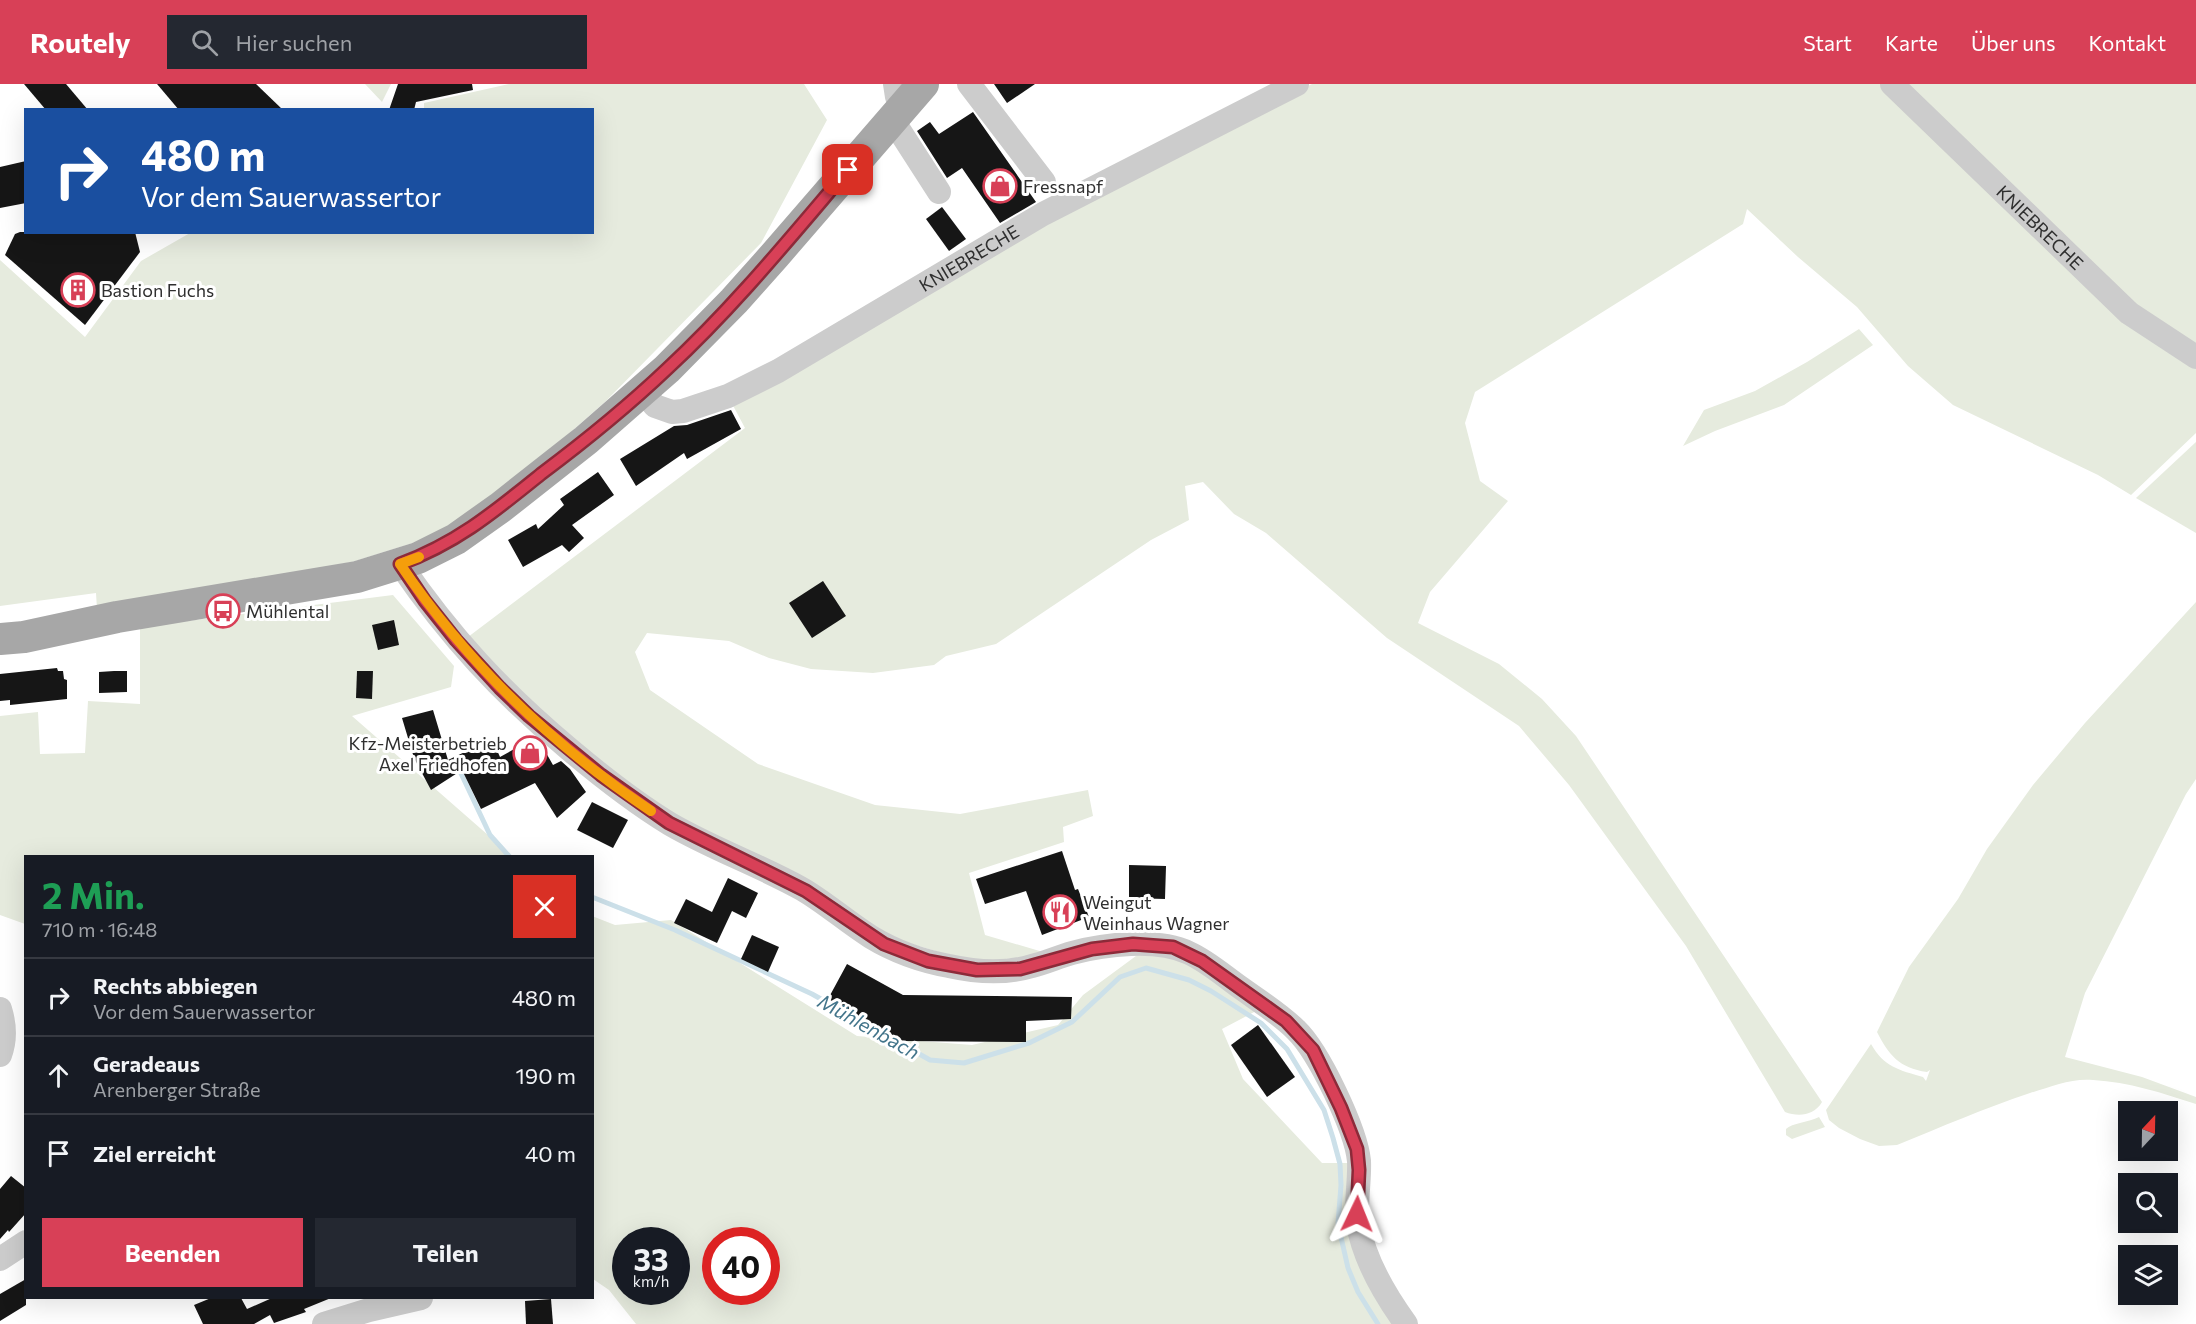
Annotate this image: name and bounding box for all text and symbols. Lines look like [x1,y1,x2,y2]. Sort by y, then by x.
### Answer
search box [167,15,587,69]
text: Routely [30,25,131,59]
icon: search [188,26,221,59]
text: Hier suchen [236,29,352,56]
text: Start [1803,30,1852,55]
text: Karte [1885,30,1938,55]
text: Über uns [1971,30,2055,55]
text: Kontakt [2088,30,2166,55]
text: 480 m [141,128,265,180]
icon: right [42,132,120,210]
pin [822,144,873,195]
icon: arrive [831,153,864,186]
shop icon: Fressnapf [982,168,1018,204]
place label: Fressnapf [1023,175,1104,197]
text: Vor dem Sauerwassertor [141,180,441,213]
street label: KNIEBRECHE [1992,180,2088,274]
street label: KNIEBRECHE [915,220,1023,296]
building icon: Bastion Fuchs [60,272,96,308]
place label: Bastion Fuchs [101,279,214,301]
bus stop icon: Mühlental [205,593,241,629]
place label: Mühlental [246,600,329,622]
place label: Kfz-Meisterbetrieb Axel Friedhofen [349,732,507,775]
shop icon: Kfz-Meisterbetrieb Axel Friedhofen [512,735,548,771]
text: 2 Min. [42,872,144,916]
button: close [513,875,576,938]
place label: Weingut Weinhaus Wagner [1083,891,1230,934]
restaurant icon: Weingut Weinhaus Wagner [1042,894,1078,930]
text: 710 m · 16:48 [42,917,157,941]
text: Rechts abbiegen [93,972,258,999]
icon: right [42,981,75,1014]
text: 480 m [512,984,576,1011]
water label: Mühlenbach [814,988,924,1064]
text: Vor dem Sauerwassertor [93,999,315,1023]
text: Geradeaus [93,1050,200,1077]
icon: ahead [42,1059,75,1092]
text: 190 m [515,1062,576,1089]
text: Arenberger Straße [93,1077,261,1101]
north arrow [2118,1101,2178,1161]
map controls [2118,1101,2178,1305]
icon: arrive [42,1137,75,1170]
text: Ziel erreicht [93,1140,216,1167]
text: 40 m [525,1140,576,1167]
button: search [2118,1173,2178,1233]
position arrow [1325,1182,1389,1246]
button: Beenden [42,1218,303,1287]
button: Teilen [315,1218,576,1287]
speed limit sign: 40 [702,1227,780,1305]
text: 33 [634,1240,668,1277]
button: layers [2118,1245,2178,1305]
text: km/h [633,1272,669,1290]

